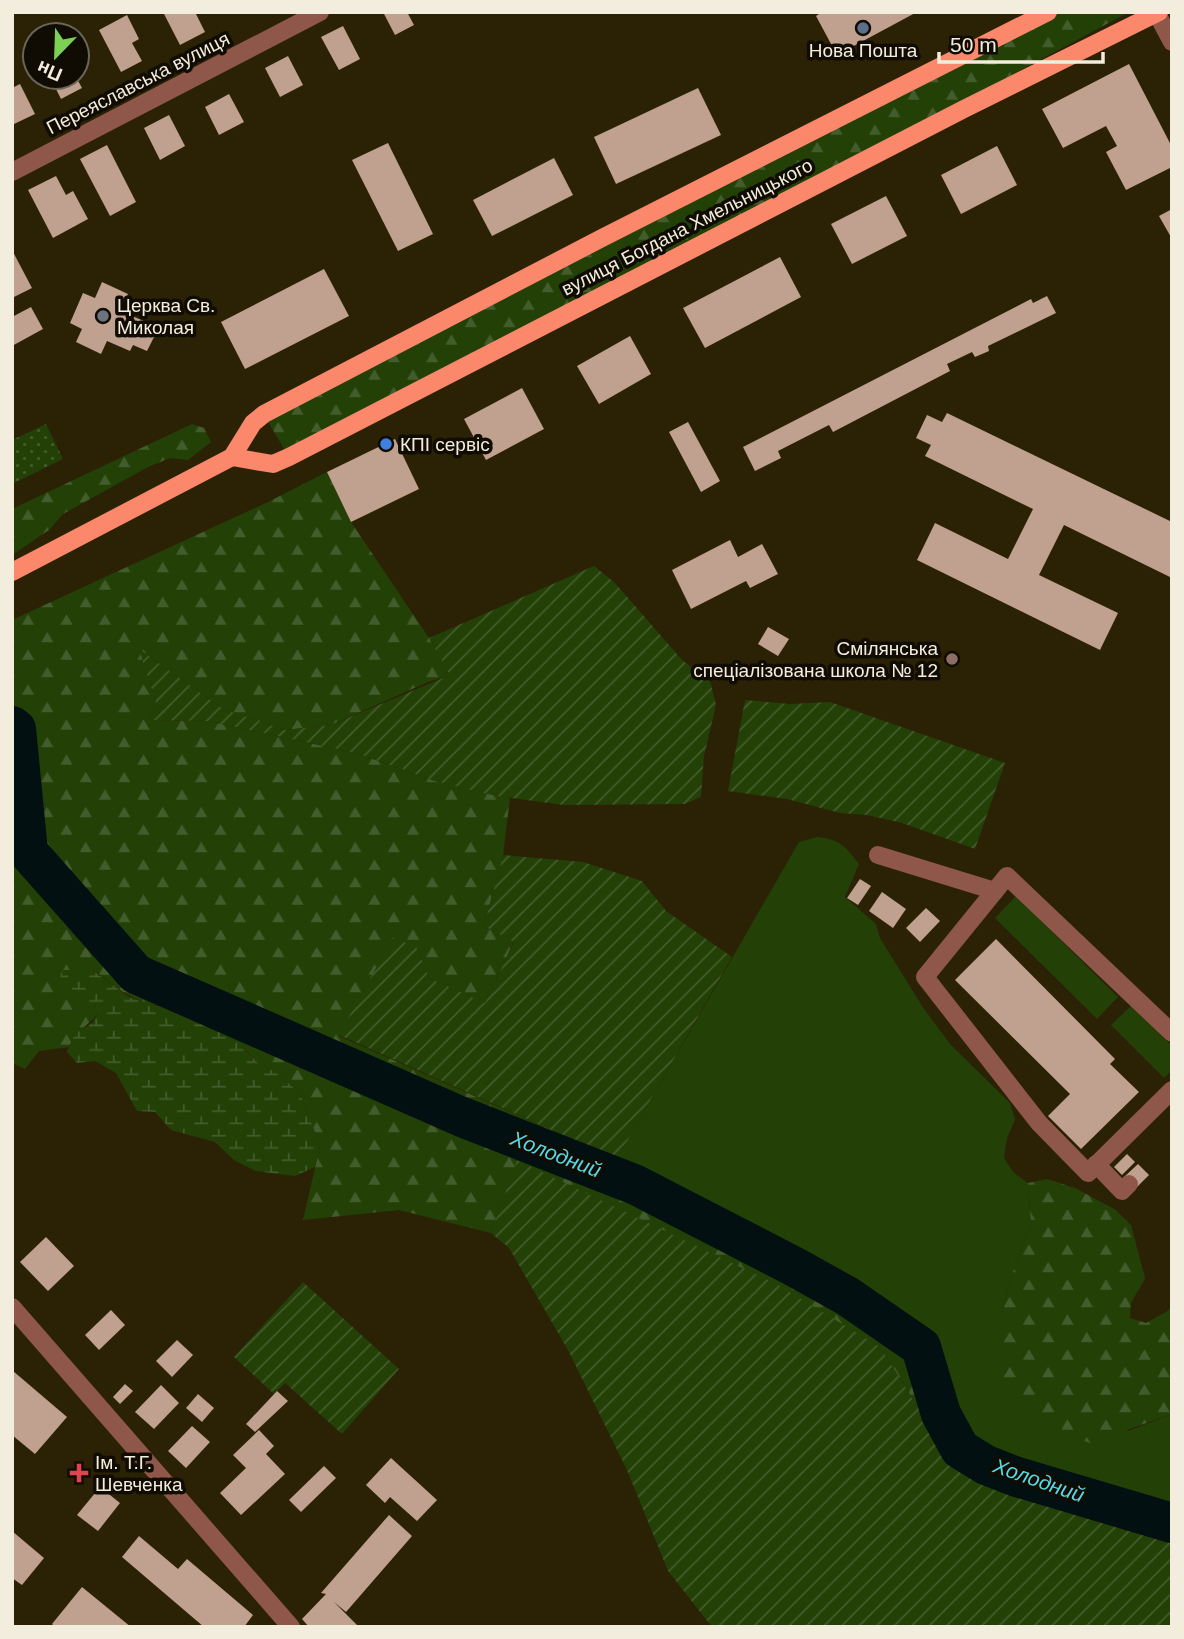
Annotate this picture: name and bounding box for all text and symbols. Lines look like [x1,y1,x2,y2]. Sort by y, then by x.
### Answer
marker: Нова Пошта [855,20,871,36]
north arrow [21,21,91,91]
scale bar [939,21,1104,65]
street label: Переяславська вулиця [43,28,233,138]
text: 50 m [950,33,997,56]
place label: Нова Пошта [809,40,918,61]
text: Пн [34,57,65,86]
street label: вулиця Богдана Хмельницького [558,154,816,300]
place label: Церква Св. Миколая [117,295,215,338]
marker: Церква Св. Миколая [95,308,111,324]
place label: КПІ сервіс [400,434,490,455]
marker: КПІ сервіс [378,436,394,452]
place label: Смілянська спеціалізована школа № 12 [693,638,938,681]
marker: Смілянська спеціалізована школа № 12 [944,651,960,667]
water label: Холодний [507,1126,605,1182]
place label: Ім. Т.Г. Шевченка [95,1452,183,1495]
water label: Холодний [989,1453,1088,1506]
marker: Ім. Т.Г. Шевченка [69,1463,89,1483]

